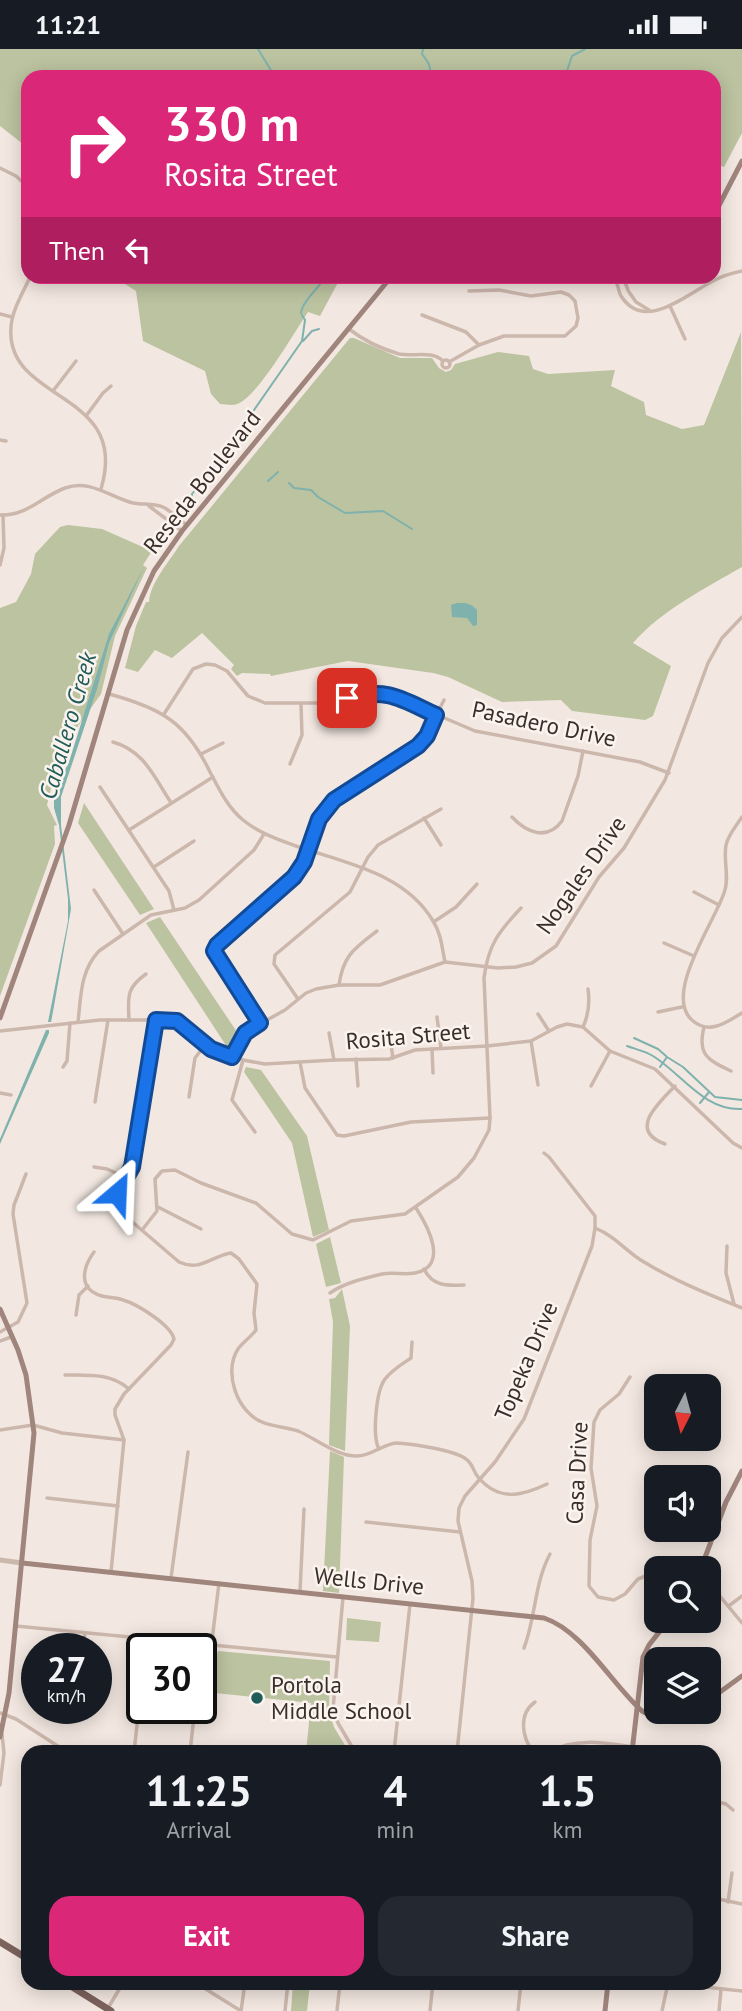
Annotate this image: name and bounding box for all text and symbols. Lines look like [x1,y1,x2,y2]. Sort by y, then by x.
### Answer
text: 11:21 [35,8,101,41]
text: 330 m [164,91,299,155]
icon: right [49,98,140,189]
text: Rosita Street [164,153,338,195]
icon: left [119,231,157,269]
text: Then [49,234,105,267]
street label: Reseda Boulevard [137,404,267,559]
water label: Caballero Creek [32,648,104,803]
pin [317,668,377,728]
icon: arrive [328,679,366,717]
street label: Pasadero Drive [469,694,619,753]
street label: Nogales Drive [529,810,632,939]
street label: Rosita Street [345,1016,472,1055]
position arrow [80,1156,154,1230]
street label: Topeka Drive [488,1297,564,1425]
north arrow [644,1374,721,1451]
map controls [644,1374,721,1724]
street label: Casa Drive [559,1421,594,1525]
button: sound [644,1465,721,1542]
button: search [644,1556,721,1633]
street label: Wells Drive [313,1560,426,1601]
speed limit sign: 30 [126,1633,217,1724]
text: 27 [47,1646,86,1692]
button: layers [644,1647,721,1724]
place label: Portola Middle School [271,1670,411,1725]
text: km/h [47,1684,86,1707]
marker: Portola Middle School [249,1690,265,1706]
text: 11:25 [146,1763,252,1818]
text: 4 [383,1763,407,1818]
text: 1.5 [538,1763,596,1818]
text: Arrival [167,1815,231,1844]
text: min [377,1815,414,1844]
text: km [553,1815,582,1844]
button: Exit [49,1896,364,1976]
button: Share [378,1896,693,1976]

